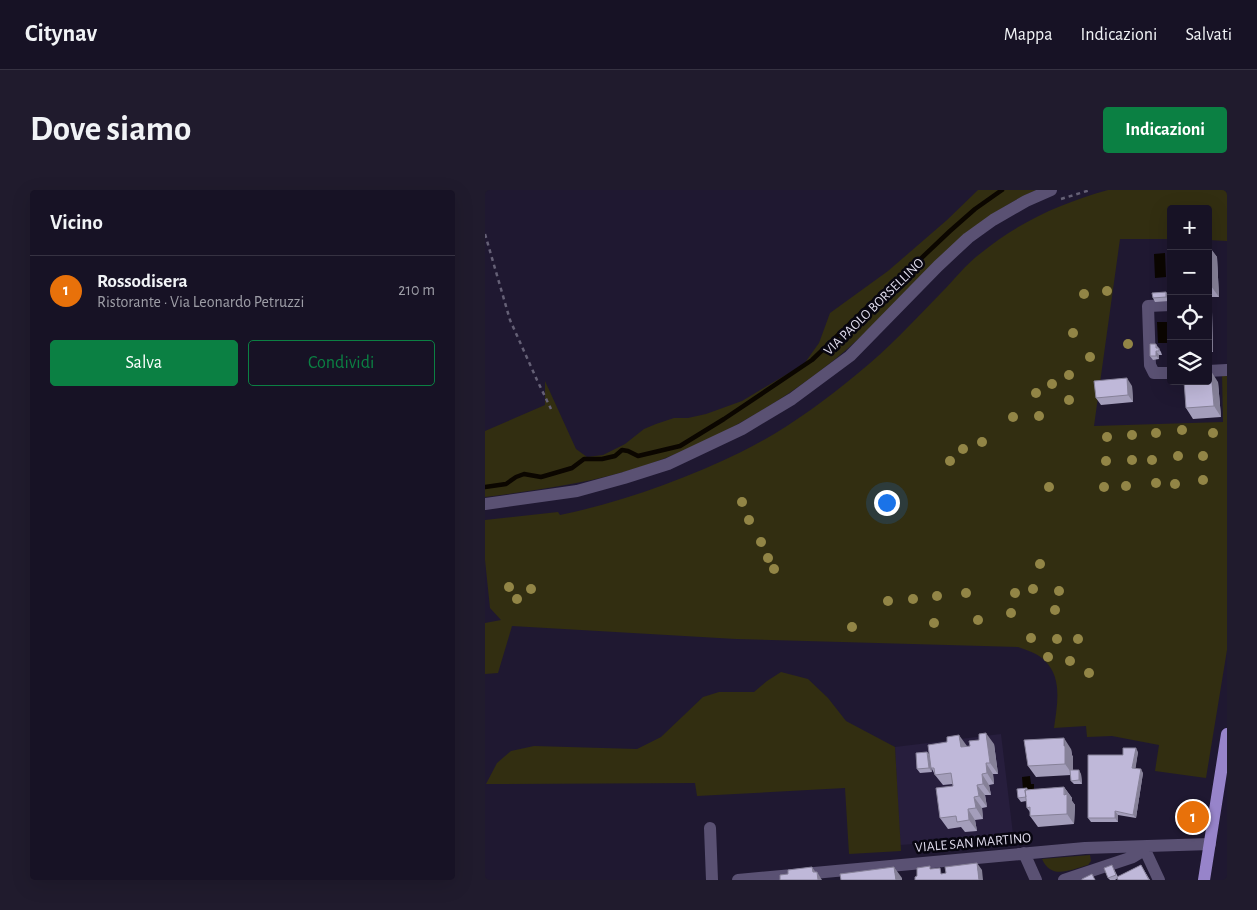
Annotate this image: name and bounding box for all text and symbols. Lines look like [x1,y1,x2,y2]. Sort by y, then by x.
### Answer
text: Citynav [25,22,97,46]
text: Mappa [1004,26,1053,44]
text: Indicazioni [1081,26,1157,44]
text: Salvati [1185,26,1232,44]
button: Indicazioni [1103,107,1227,153]
text: Dove siamo [30,112,191,147]
map controls [1167,205,1212,385]
button: + [1167,205,1212,250]
text: Vicino [50,212,103,233]
button: − [1167,250,1212,295]
street label: VIA PAOLO BORSELLINO [821,256,927,358]
text: Rossodisera [97,272,188,291]
text: 1 [63,282,69,298]
text: 210 m [398,282,435,298]
text: Ristorante · Via Leonardo Petruzzi [97,294,304,310]
button: locate [1167,295,1212,340]
button: Salva [50,340,238,386]
button: Condividi [248,340,435,386]
button: layers [1167,340,1212,385]
your location [874,490,900,516]
pin: 1 [1177,798,1209,836]
street label: VIALE SAN MARTINO [914,831,1032,855]

